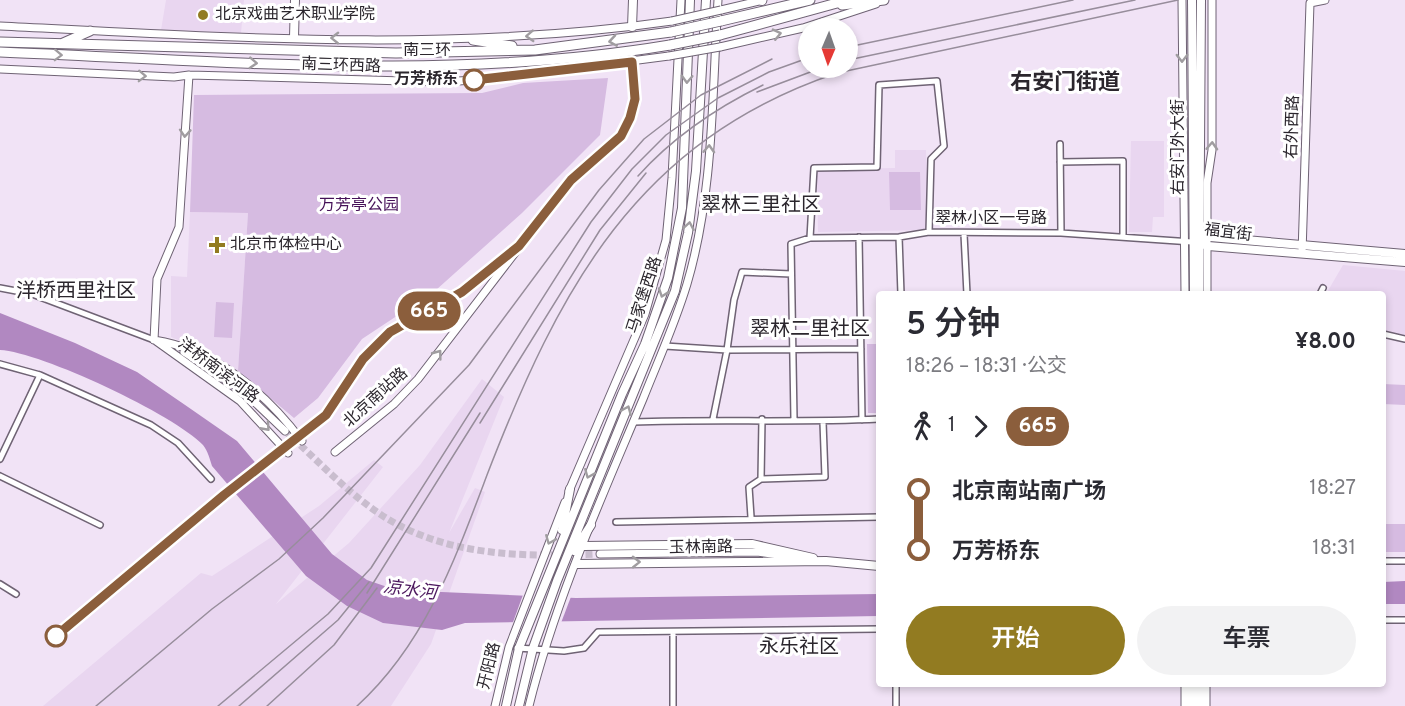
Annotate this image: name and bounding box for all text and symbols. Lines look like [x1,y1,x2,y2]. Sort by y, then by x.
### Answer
place label: 北京戏曲艺术职业学院 [215,5,375,25]
marker: 北京戏曲艺术职业学院 [196,8,210,22]
north arrow [798,18,858,78]
map controls [798,18,858,78]
one-way arrow [771,28,781,41]
one-way arrow [525,30,534,43]
one-way arrow [331,32,340,44]
one-way arrow [608,35,618,47]
street label: 南三环 [403,41,451,61]
one-way arrow [54,48,63,61]
one-way arrow [1176,54,1188,63]
street label: 南三环西路 [301,55,381,77]
one-way arrow [249,56,258,69]
one-way arrow [138,69,147,82]
marker: 万芳桥东 [463,69,485,91]
place label: 万芳桥东 [394,70,458,90]
district label: 右安门街道 [1010,70,1120,97]
one-way arrow [681,75,694,84]
street label: 右外西路 [1282,95,1304,159]
street label: 右安门外大街 [1169,99,1189,195]
one-way arrow [179,128,192,137]
one-way arrow [1205,141,1218,150]
one-way arrow [702,144,715,153]
district label: 翠林三里社区 [701,193,821,219]
park label: 万芳亭公园 [319,196,399,216]
street label: 翠林小区一号路 [935,209,1047,229]
street label: 福宜街 [1203,220,1253,246]
one-way arrow [682,222,695,232]
place label: 北京市体检中心 [230,235,342,255]
marker: 北京市体检中心 [208,236,226,254]
street label: 马家堡西路 [623,254,667,336]
district label: 洋桥西里社区 [16,279,136,305]
one-way arrow [657,287,670,298]
line badge: 665 [394,292,464,330]
text: 665 [410,298,448,325]
text: 5 分钟 [906,305,1000,347]
district label: 翠林二里社区 [750,317,870,343]
text: ¥8.00 [1295,329,1356,356]
street label: 洋桥南滨河路 [174,334,262,408]
one-way arrow [430,350,441,361]
text: 18:26 – 18:31 · 公交 [906,354,1067,380]
street label: 北京南站路 [340,364,412,432]
one-way arrow [620,406,632,417]
icon: walk [906,410,939,443]
icon: forward [964,410,997,443]
text: 1 [948,413,955,439]
text: 665 [1018,413,1057,440]
one-way arrow [259,420,270,431]
one-way arrow [584,467,596,478]
text: 18:27 [1309,476,1356,502]
text: 北京南站南广场 [952,479,1106,506]
one-way arrow [545,533,557,544]
text: 18:31 [1312,536,1356,562]
street label: 玉林南路 [669,537,733,559]
text: 万芳桥东 [952,539,1040,566]
one-way arrow [631,556,640,569]
water label: 凉水河 [382,576,441,606]
button: 开始 [906,606,1125,675]
button: 车票 [1137,606,1356,675]
unlabelled marker [45,625,67,647]
district label: 永乐社区 [759,635,839,661]
street label: 开阳路 [474,640,506,692]

